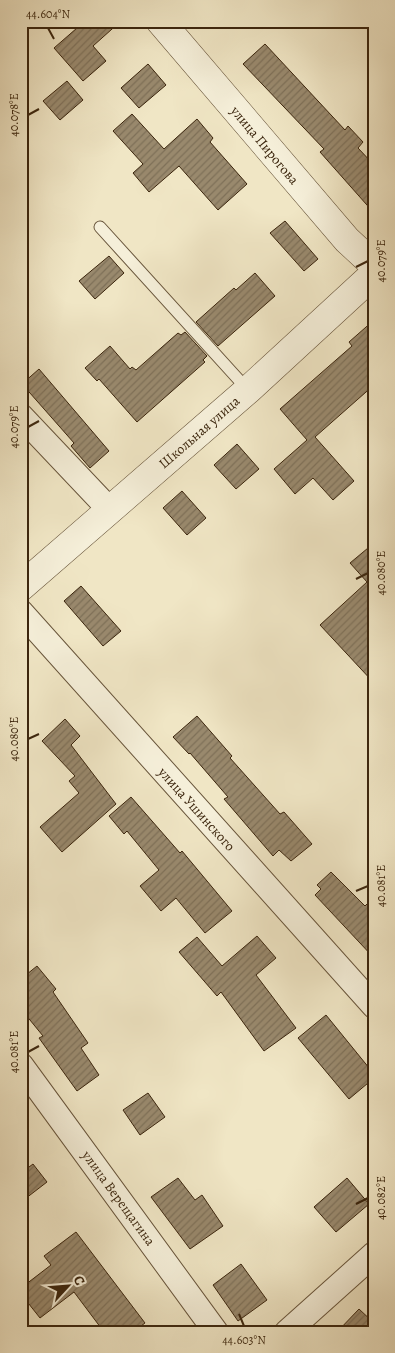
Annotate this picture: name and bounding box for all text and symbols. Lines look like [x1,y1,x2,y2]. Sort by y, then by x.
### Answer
text: 44.604°N [26,6,70,22]
text: 40.078°E [6,93,22,137]
street label: улица Пирогова [226,101,303,189]
text: 40.079°E [373,239,389,283]
street label: Школьная улица [155,391,244,473]
text: 40.079°E [6,405,22,449]
text: 40.080°E [373,551,389,595]
text: 40.080°E [6,717,22,761]
street label: улица Ушинского [153,763,239,855]
text: 40.081°E [373,865,389,907]
text: 40.081°E [6,1031,22,1073]
street label: улица Верещагина [77,1146,160,1250]
text: 40.082°E [373,1176,389,1220]
north arrow [42,1260,92,1310]
text: С [69,1272,90,1289]
text: 44.603°N [222,1332,266,1348]

